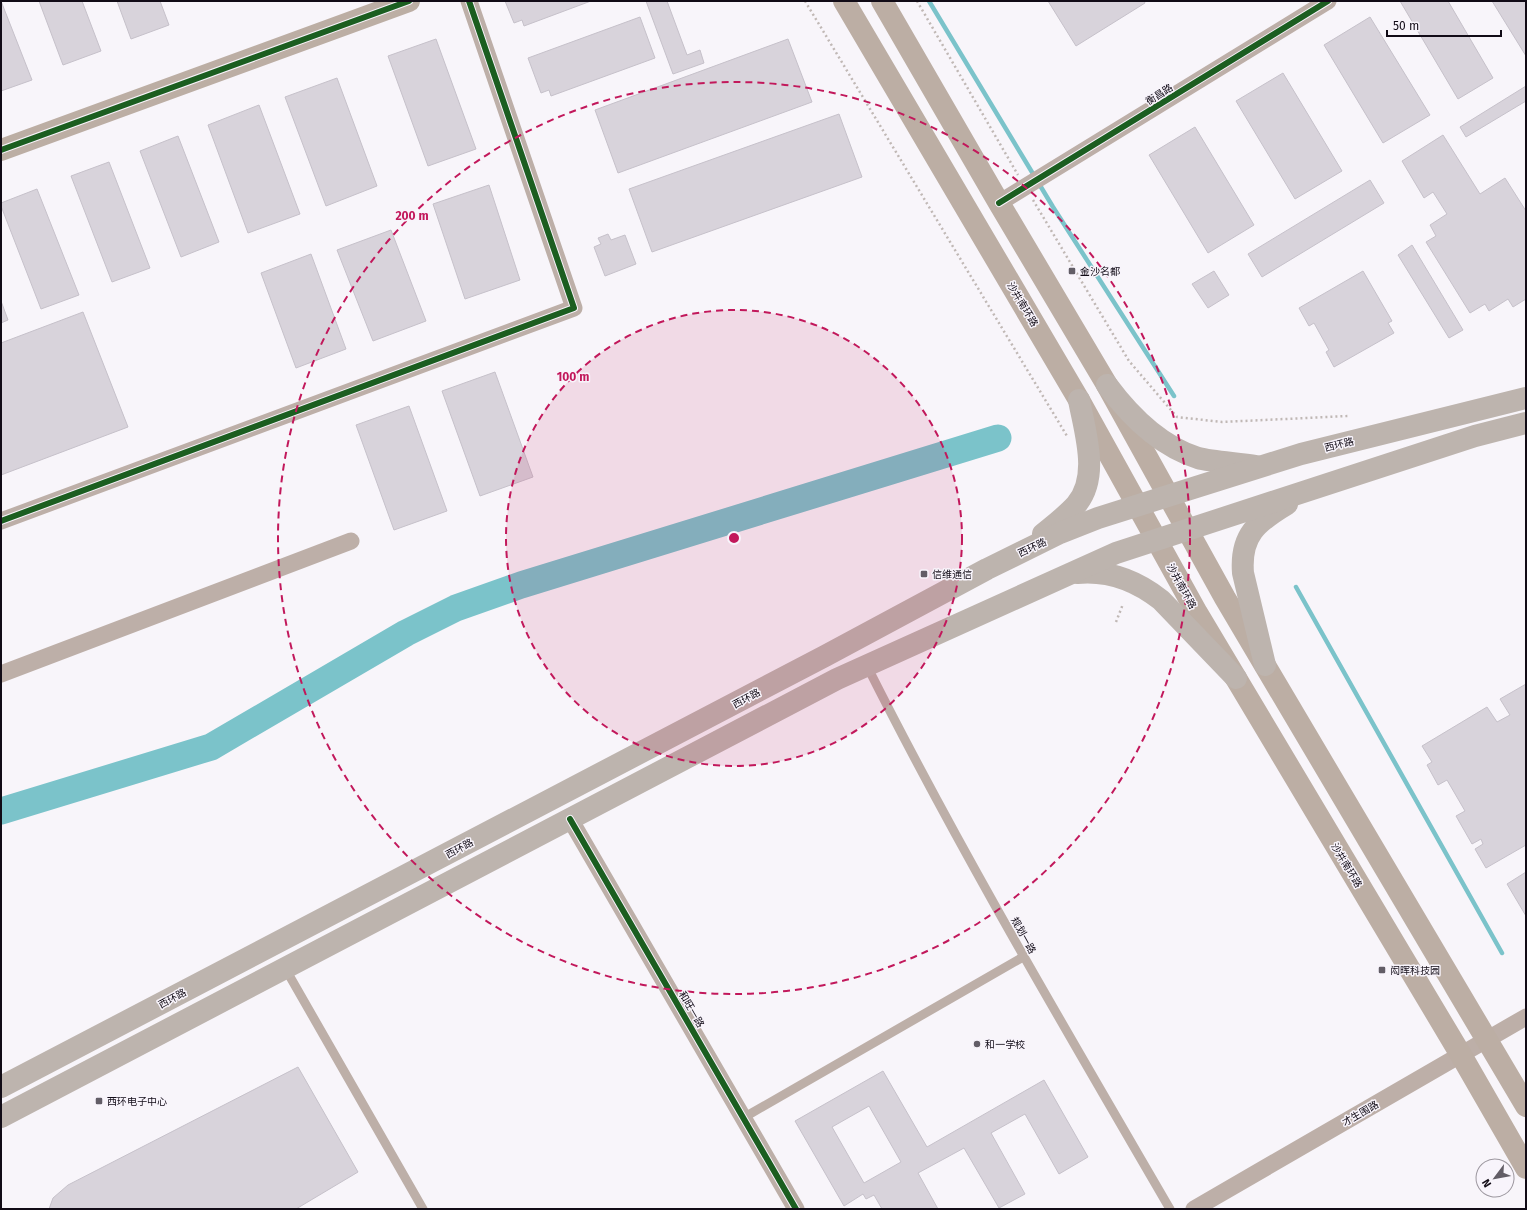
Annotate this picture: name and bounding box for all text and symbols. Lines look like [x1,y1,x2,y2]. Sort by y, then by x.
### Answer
scale bar [1387,12,1501,38]
text: 50 m [1393,19,1419,33]
street label: 衡昌路 [1144,82,1175,108]
text: 200 m [395,209,429,223]
marker: 金沙名都 [1067,266,1077,276]
place label: 金沙名都 [1080,266,1120,278]
street label: 沙井南环路 [1004,280,1040,329]
text: 100 m [557,370,589,384]
street label: 西环路 [1323,436,1355,454]
centre of rings [727,531,741,545]
street label: 西环路 [1016,536,1049,560]
street label: 沙井南环路 [1164,562,1198,611]
marker: 信维通信 [919,569,929,579]
place label: 信维通信 [932,569,972,581]
street label: 西环路 [730,687,763,711]
street label: 西环路 [443,837,476,861]
street label: 沙井南环路 [1328,841,1364,890]
street label: 规划一路 [1008,915,1038,956]
marker: 闳晖科技园 [1377,965,1387,975]
place label: 闳晖科技园 [1390,965,1440,977]
street label: 西环路 [156,987,189,1011]
street label: 和旺一路 [676,989,706,1030]
marker: 和一学校 [972,1039,982,1049]
place label: 和一学校 [985,1039,1025,1051]
marker: 西环电子中心 [94,1096,104,1106]
place label: 西环电子中心 [107,1096,167,1108]
street label: 才生围路 [1340,1099,1381,1129]
north arrow [1475,1158,1515,1198]
text: N [1479,1176,1494,1190]

